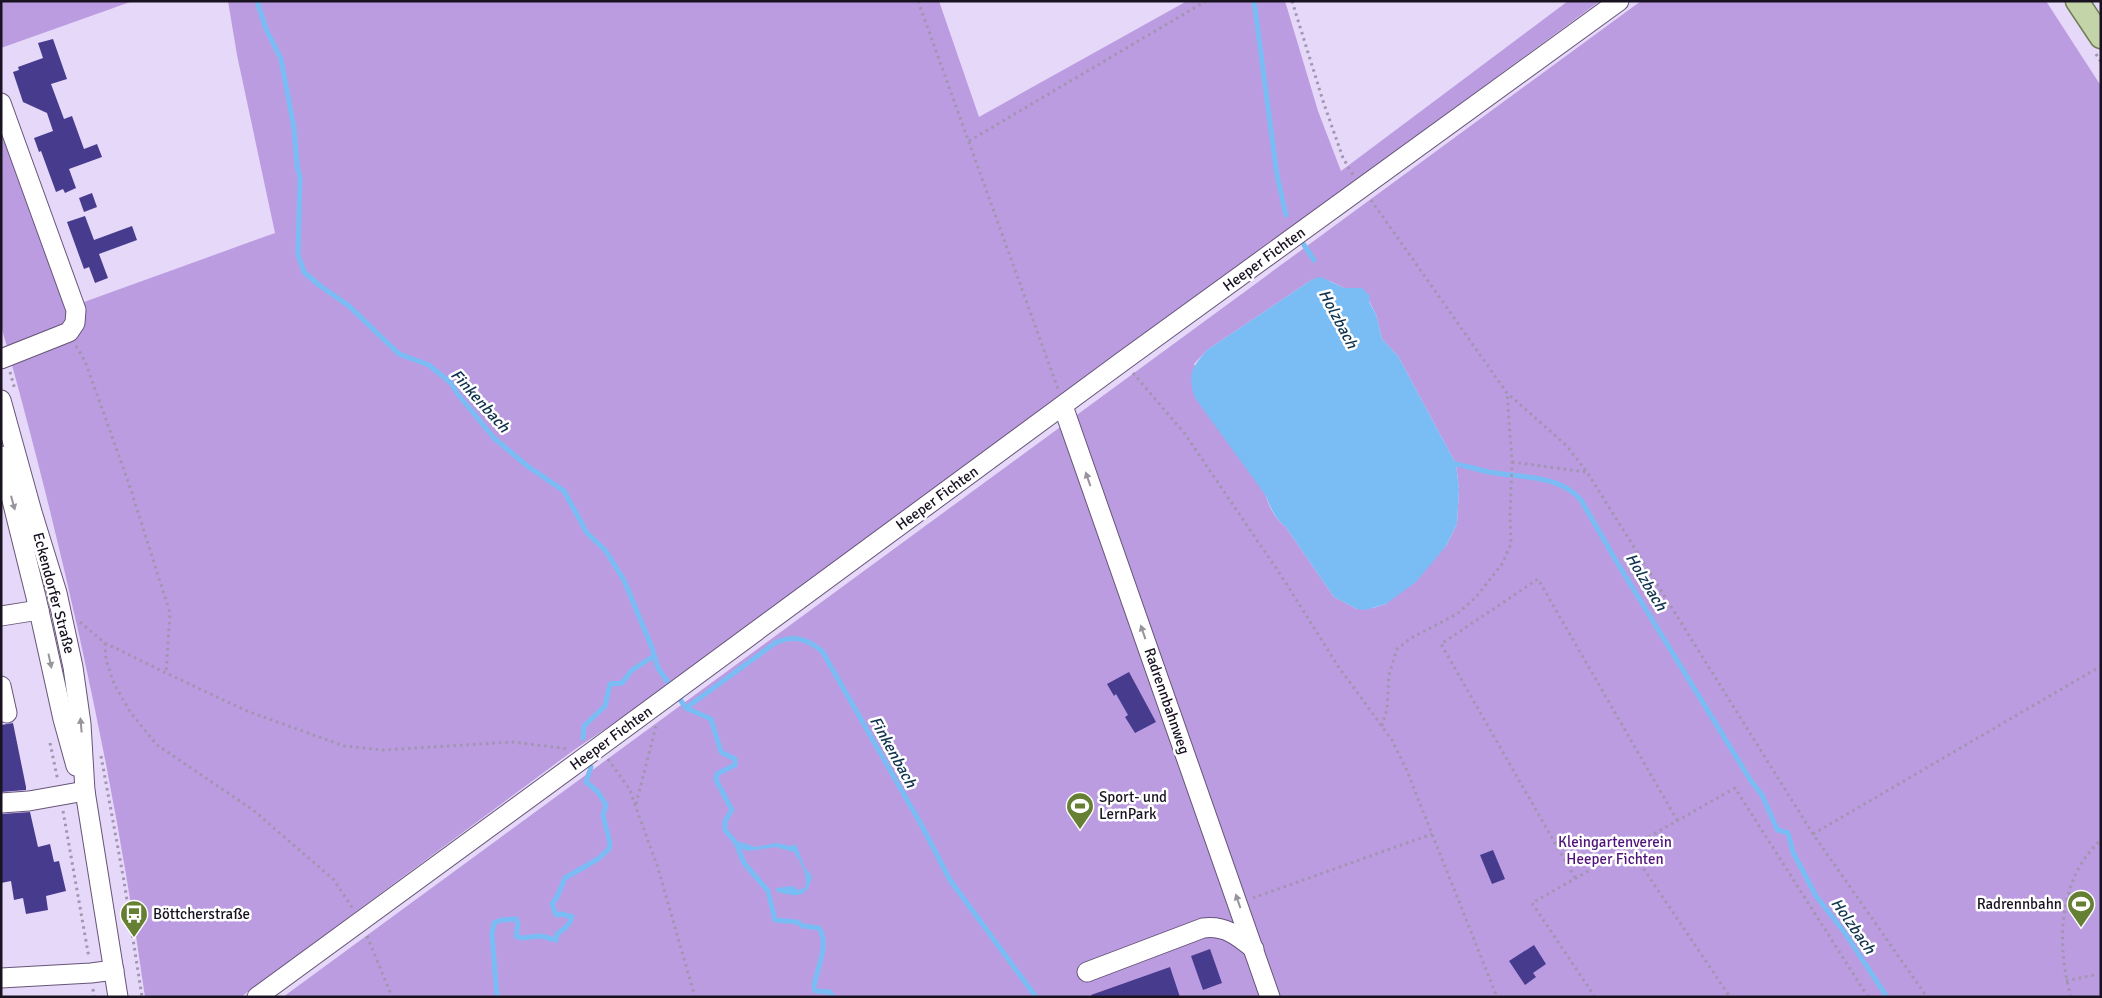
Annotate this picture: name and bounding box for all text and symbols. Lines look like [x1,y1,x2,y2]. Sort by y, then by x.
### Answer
street label: Heeper Fichten [1219,223,1309,295]
water label: Holzbach [1314,286,1362,353]
water label: Finkenbach [446,365,515,438]
street label: Heeper Fichten [892,462,982,534]
one-way arrow [1084,471,1092,486]
one-way arrow [10,496,18,511]
street label: Eckendorfer Straße [29,530,79,656]
water label: Holzbach [1621,549,1672,616]
one-way arrow [1138,625,1146,640]
street label: Radrennbahnweg [1140,645,1194,757]
one-way arrow [46,654,54,669]
street label: Heeper Fichten [566,702,656,774]
water label: Finkenbach [865,713,921,792]
one-way arrow [77,716,85,732]
place label: Sport- und LernPark [1099,788,1167,823]
sports icon: Sport- und LernPark [1065,791,1095,830]
park label: Kleingartenverein Heeper Fichten [1558,833,1672,868]
sports icon: Radrennbahn [2066,889,2096,928]
one-way arrow [1233,893,1241,908]
water label: Holzbach [1826,894,1880,959]
place label: Radrennbahn [1977,895,2062,913]
bus stop icon: Böttcherstraße [119,899,149,938]
place label: Böttcherstraße [153,905,250,923]

